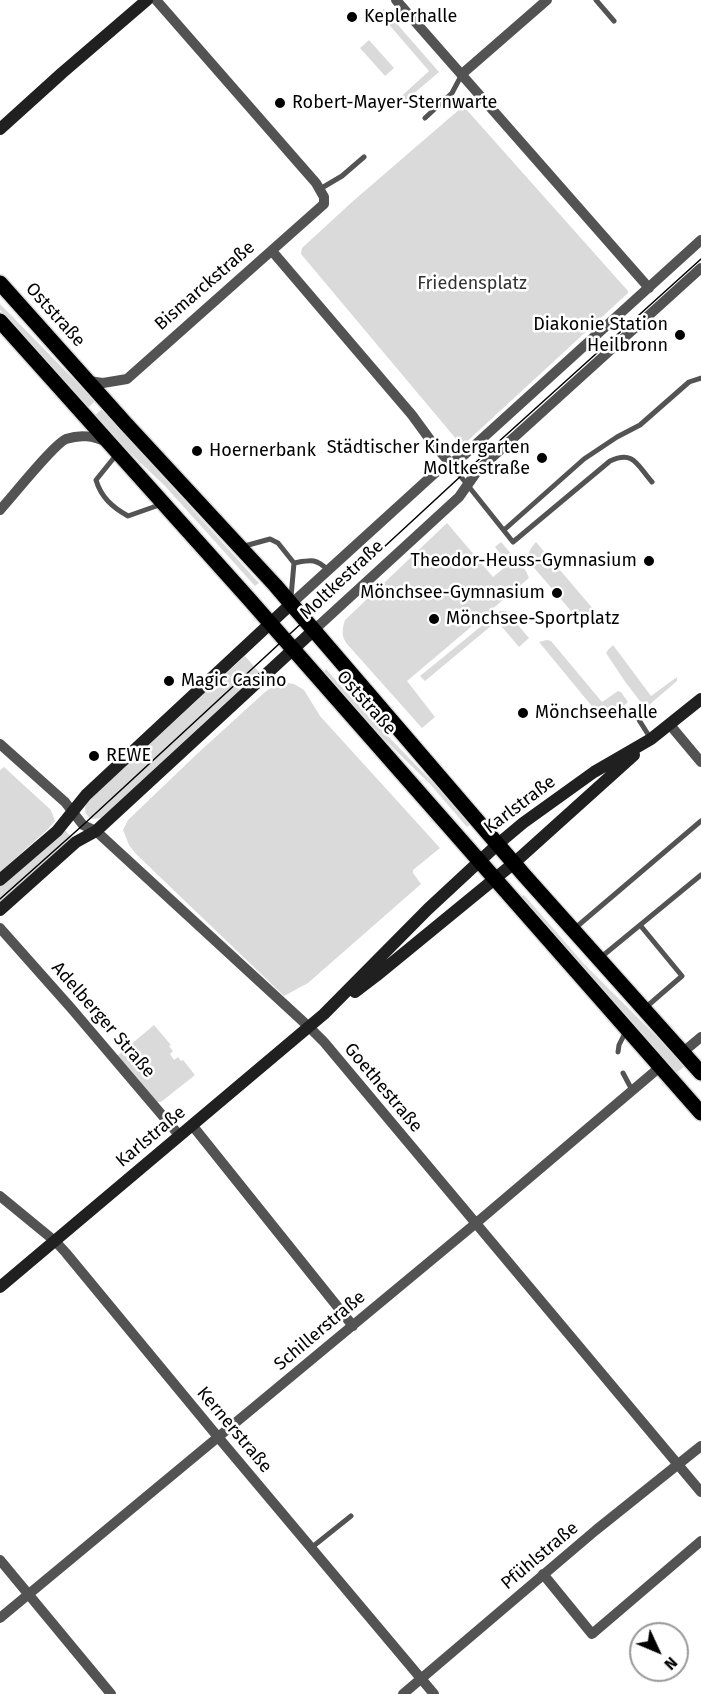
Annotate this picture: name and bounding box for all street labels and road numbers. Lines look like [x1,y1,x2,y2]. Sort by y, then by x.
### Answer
street label: Bismarckstraße [151,237,259,335]
street label: Oststraße [21,278,89,352]
street label: Moltkestraße [296,536,388,624]
street label: Oststraße [332,666,400,740]
street label: Karlstraße [480,771,560,839]
street label: Adelberger Straße [47,958,159,1082]
street label: Goethestraße [339,1039,427,1137]
street label: Karlstraße [112,1102,190,1172]
street label: Schillerstraße [270,1287,370,1375]
street label: Kernerstraße [192,1383,276,1477]
street label: Pfühlstraße [497,1517,583,1595]

